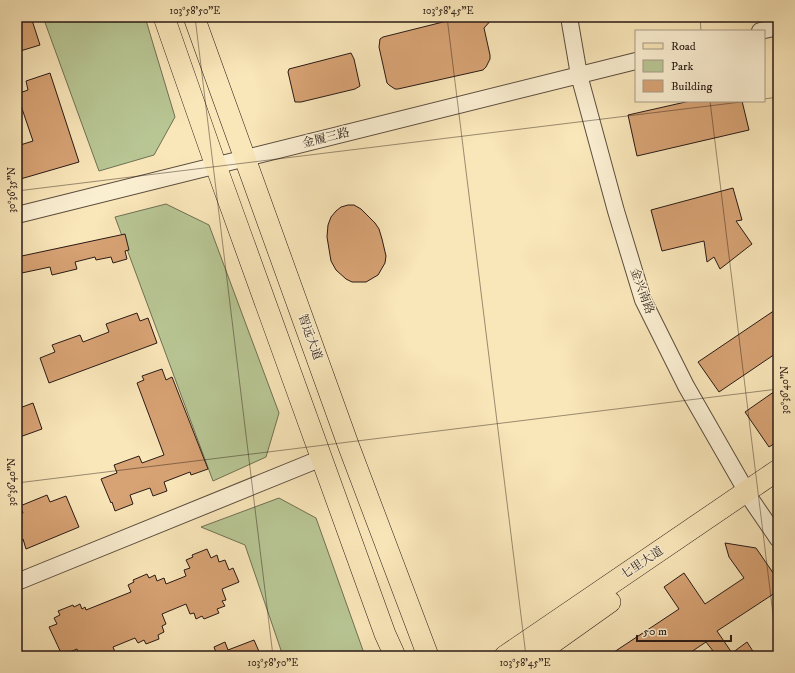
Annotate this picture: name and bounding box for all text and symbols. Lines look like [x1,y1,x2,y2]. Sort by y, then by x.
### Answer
text: 103°58'50"E [170,5,220,17]
text: 103°58'45"E [422,5,474,17]
legend [635,30,765,102]
text: Road [671,39,696,54]
text: Park [671,59,693,74]
text: Building [671,79,712,94]
street label: 金履三路 [301,125,351,151]
text: 30°36'35"N [6,167,18,213]
street label: 金兴南路 [627,266,657,316]
street label: 智远大道 [295,312,325,362]
text: 30°36'40"N [779,366,791,414]
text: 30°36'40"N [6,458,18,506]
street label: 七里大道 [618,543,666,583]
scale bar [637,617,731,643]
text: 50 m [643,624,667,639]
text: 103°58'50"E [248,657,298,669]
text: 103°58'45"E [499,657,551,669]

